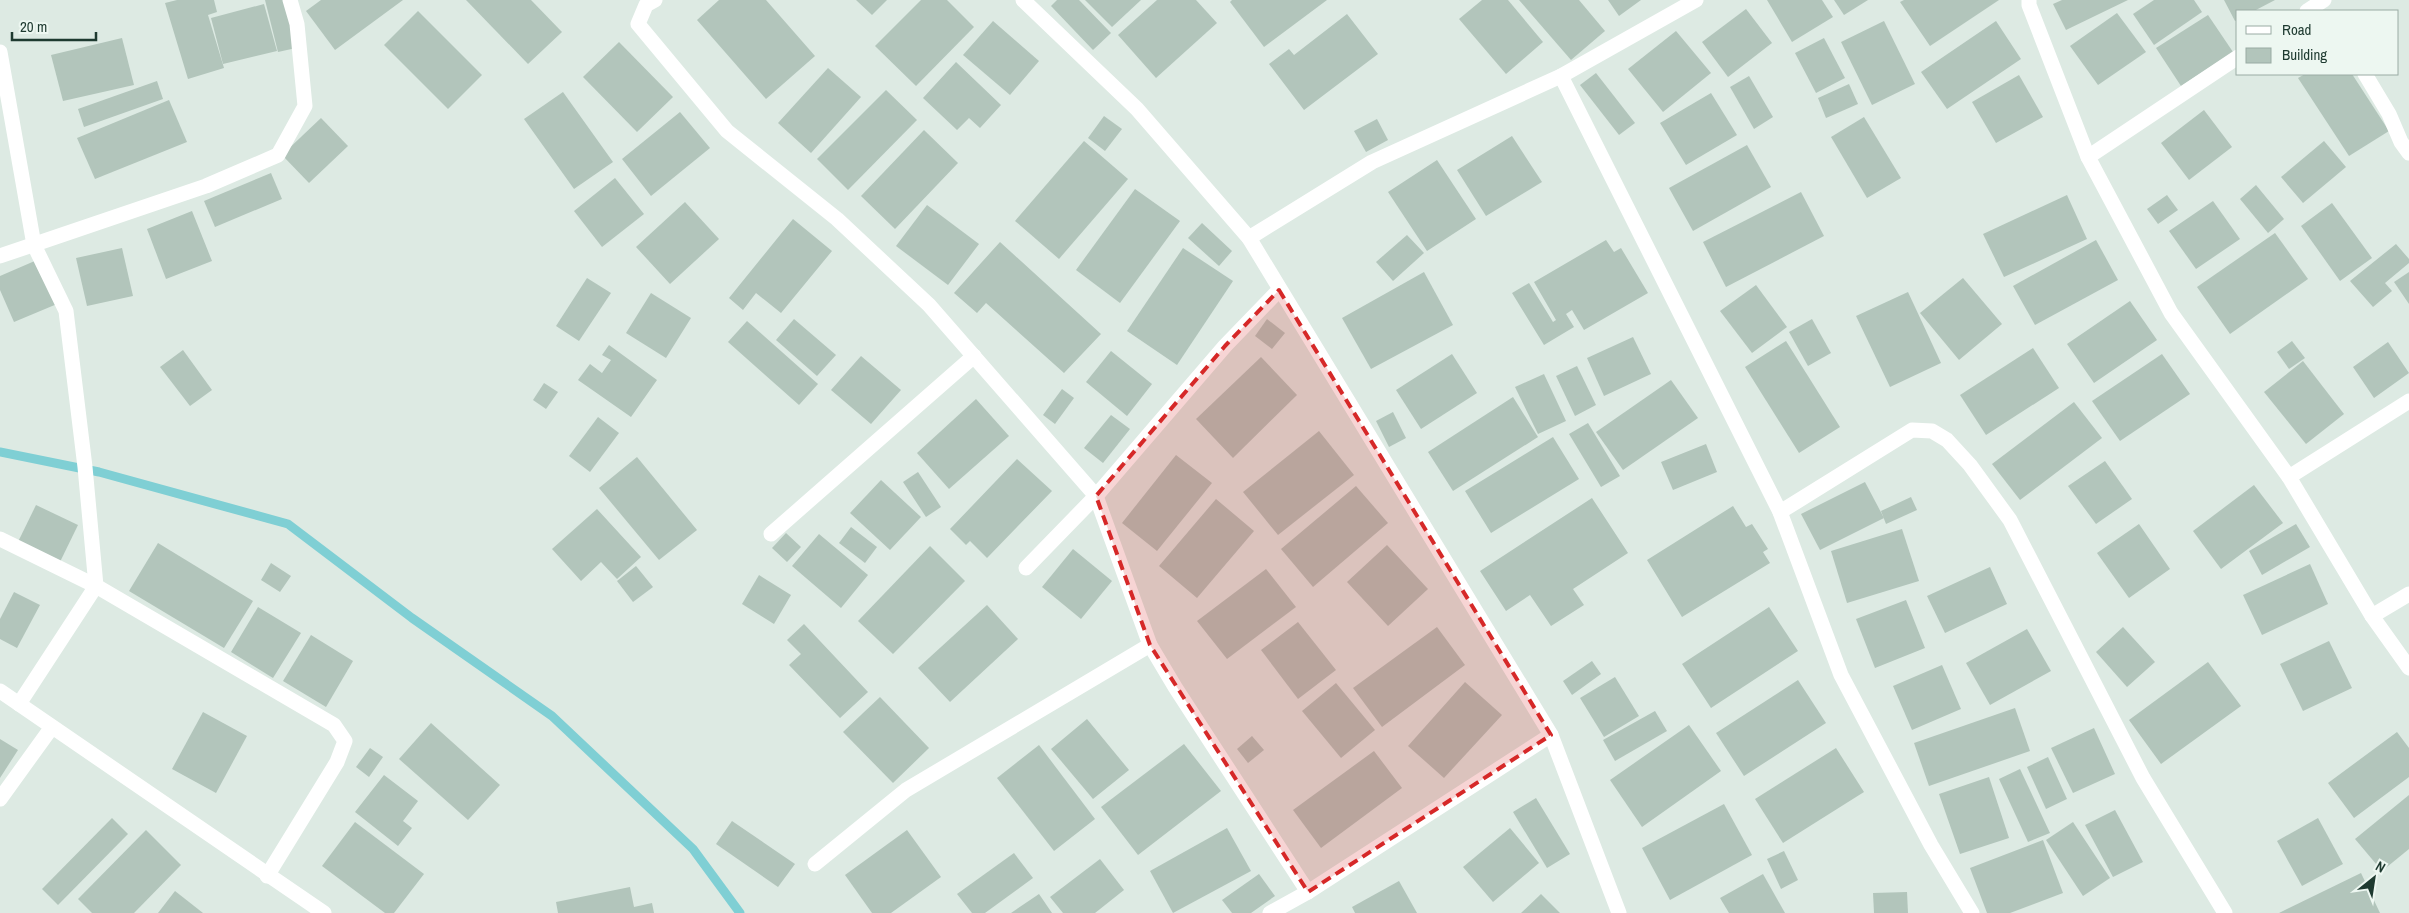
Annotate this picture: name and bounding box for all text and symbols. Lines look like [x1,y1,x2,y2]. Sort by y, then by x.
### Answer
scale bar [12,10,96,42]
legend [2236,10,2399,75]
text: 20 m [20,16,47,37]
text: Road [2282,19,2311,40]
text: Building [2282,44,2327,65]
north arrow [2349,853,2399,903]
text: N [2372,857,2389,877]

